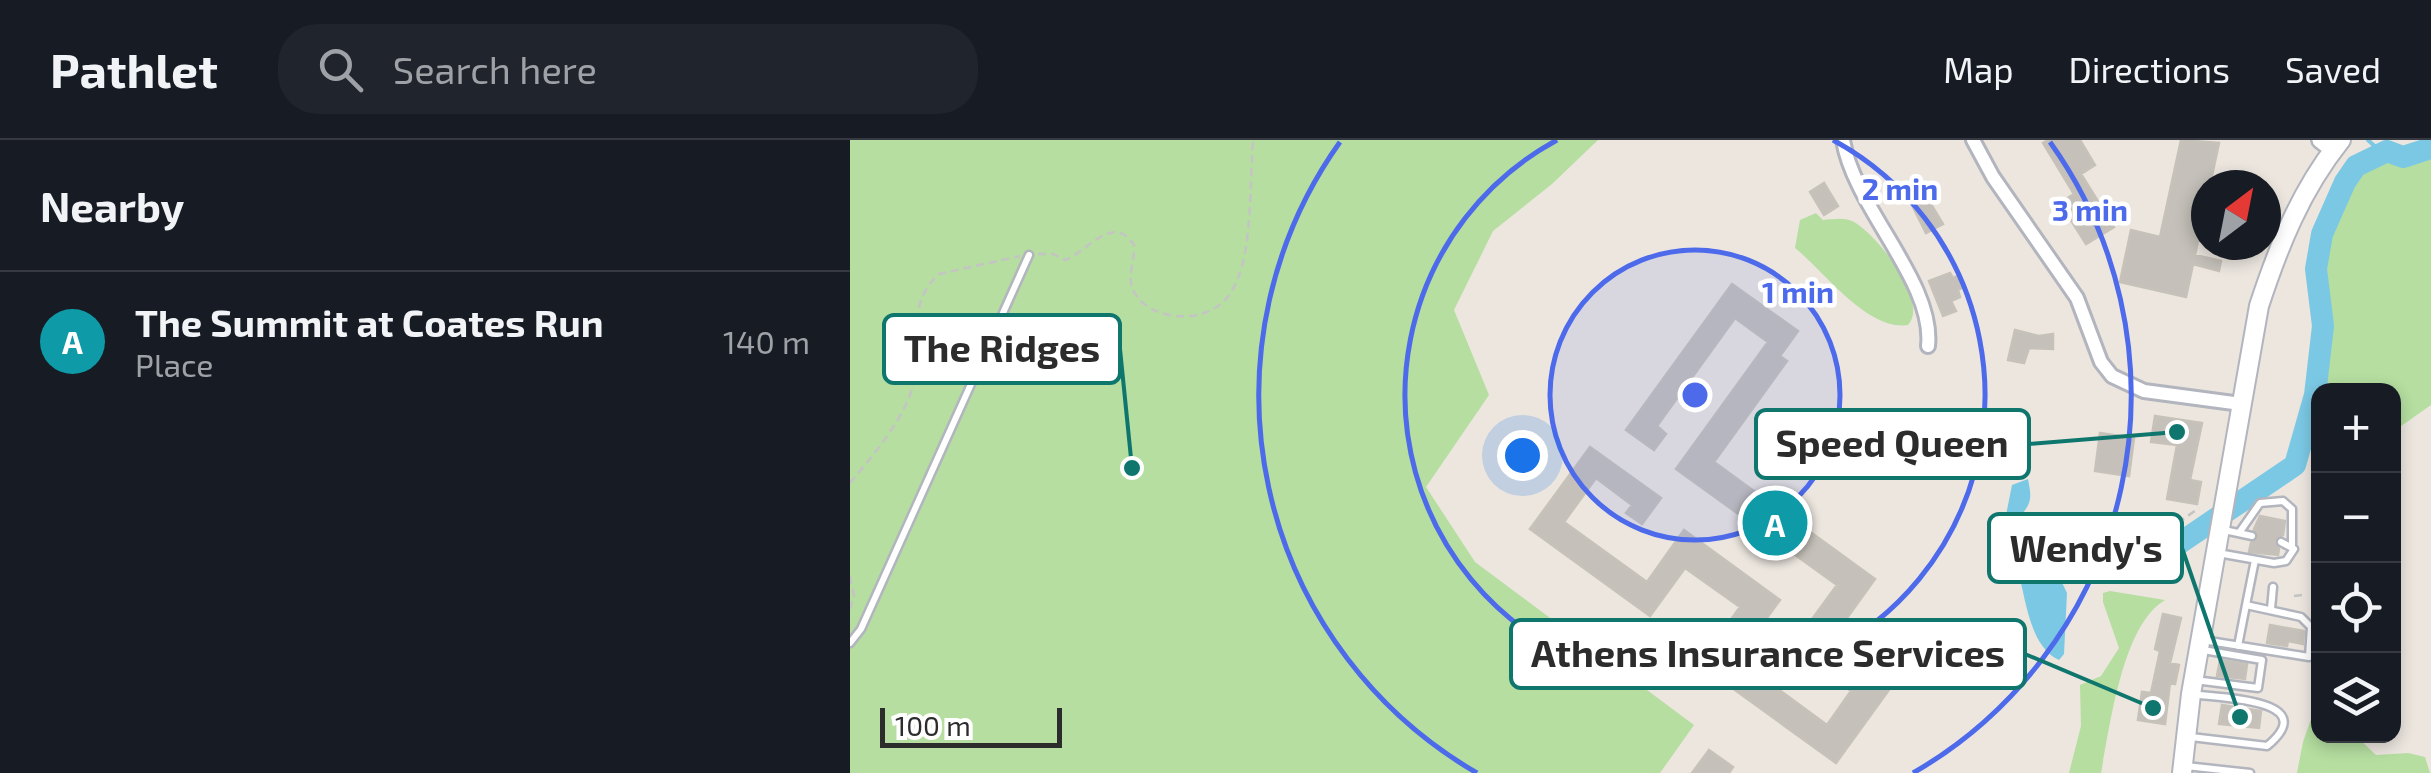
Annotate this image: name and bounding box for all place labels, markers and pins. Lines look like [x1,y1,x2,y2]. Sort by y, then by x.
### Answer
callout: The Ridges [884,315,1120,383]
centre of rings [1677,377,1713,413]
callout: Speed Queen [1756,410,2029,478]
pin: A [1742,486,1808,560]
callout: Wendy's [1989,514,2182,582]
callout: Athens Insurance Services [1511,620,2025,688]

